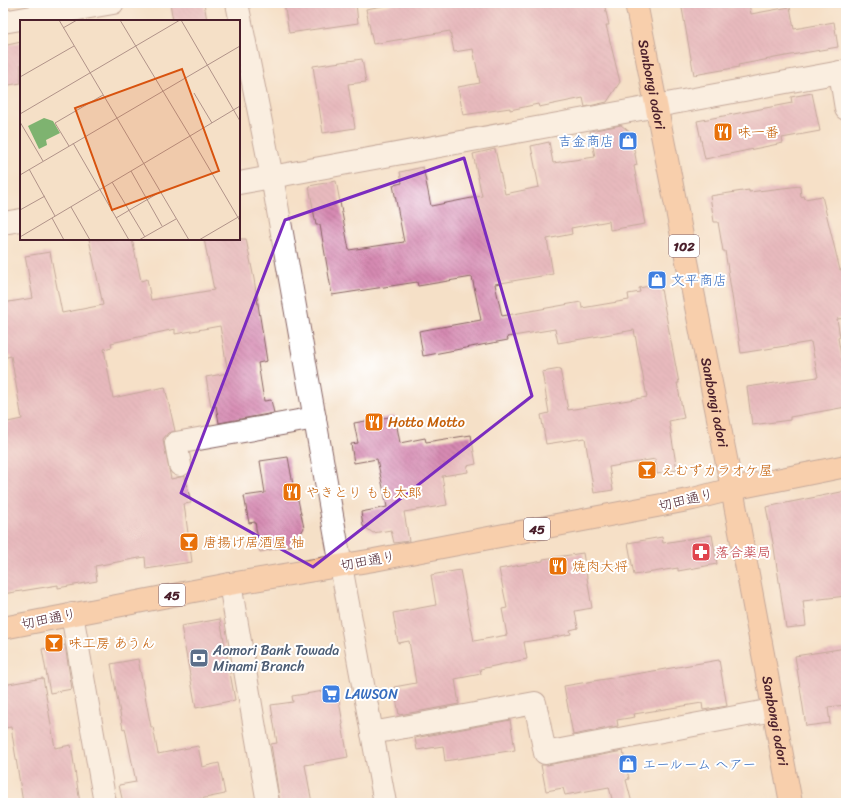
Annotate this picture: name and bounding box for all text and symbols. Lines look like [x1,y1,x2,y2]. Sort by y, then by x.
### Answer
inset map [20,20,240,240]
street label: Sanbongi odori [631,37,673,133]
place label: 味一番 [737,120,779,145]
restaurant icon: 味一番 [712,121,734,143]
place label: 吉金商店 [558,129,614,154]
shop icon: 吉金商店 [617,130,639,152]
road number: 102 [669,235,699,257]
place label: 文平商店 [671,268,727,293]
shop icon: 文平商店 [646,269,668,291]
street label: Sanbongi odori [694,355,736,451]
place label: Hotto Motto [388,410,465,435]
restaurant icon: Hotto Motto [363,411,385,433]
place label: えむずカラオケ屋 [661,458,773,483]
bar icon: えむずカラオケ屋 [636,459,658,481]
place label: やきとり もも太郎 [306,480,422,505]
restaurant icon: やきとり もも太郎 [281,481,303,503]
street label: 切田通り [656,482,716,518]
road number: 45 [524,518,550,540]
place label: 唐揚げ居酒屋 柚 [203,530,305,555]
bar icon: 唐揚げ居酒屋 柚 [178,531,200,553]
place label: 落合薬局 [715,540,771,565]
pharmacy icon: 落合薬局 [690,541,712,563]
street label: 切田通り [338,544,398,578]
place label: 焼肉大将 [572,554,628,579]
restaurant icon: 焼肉大将 [547,555,569,577]
road number: 45 [159,584,185,606]
street label: 切田通り [19,601,79,637]
place label: 味工房 あうん [68,631,155,656]
bar icon: 味工房 あうん [43,632,65,654]
place label: Aomori Bank Towada Minami Branch [212,638,339,679]
bank icon: Aomori Bank Towada Minami Branch [188,647,210,669]
street label: Sanbongi odori [755,673,796,769]
place label: LAWSON [345,682,398,707]
supermarket icon: LAWSON [320,683,342,705]
place label: エールーム ヘアー [642,752,756,777]
shop icon: エールーム ヘアー [617,753,639,775]

